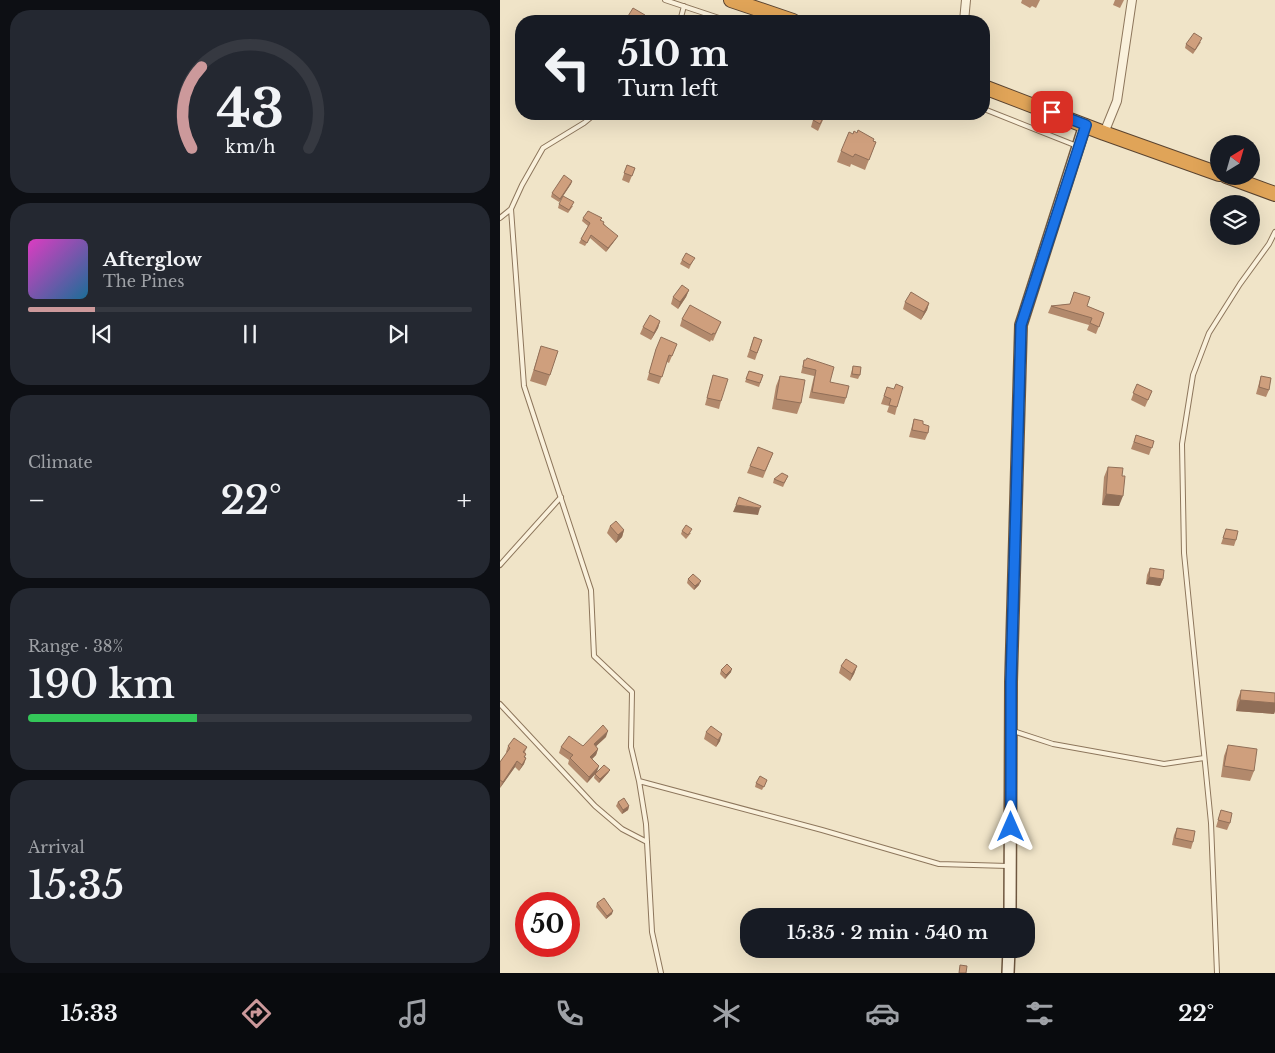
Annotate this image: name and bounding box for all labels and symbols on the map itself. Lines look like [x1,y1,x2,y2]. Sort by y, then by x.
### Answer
pin [1031,91,1073,133]
north arrow [1210,135,1260,185]
position arrow [984,800,1036,852]
speed limit sign: 50 [515,892,580,957]

